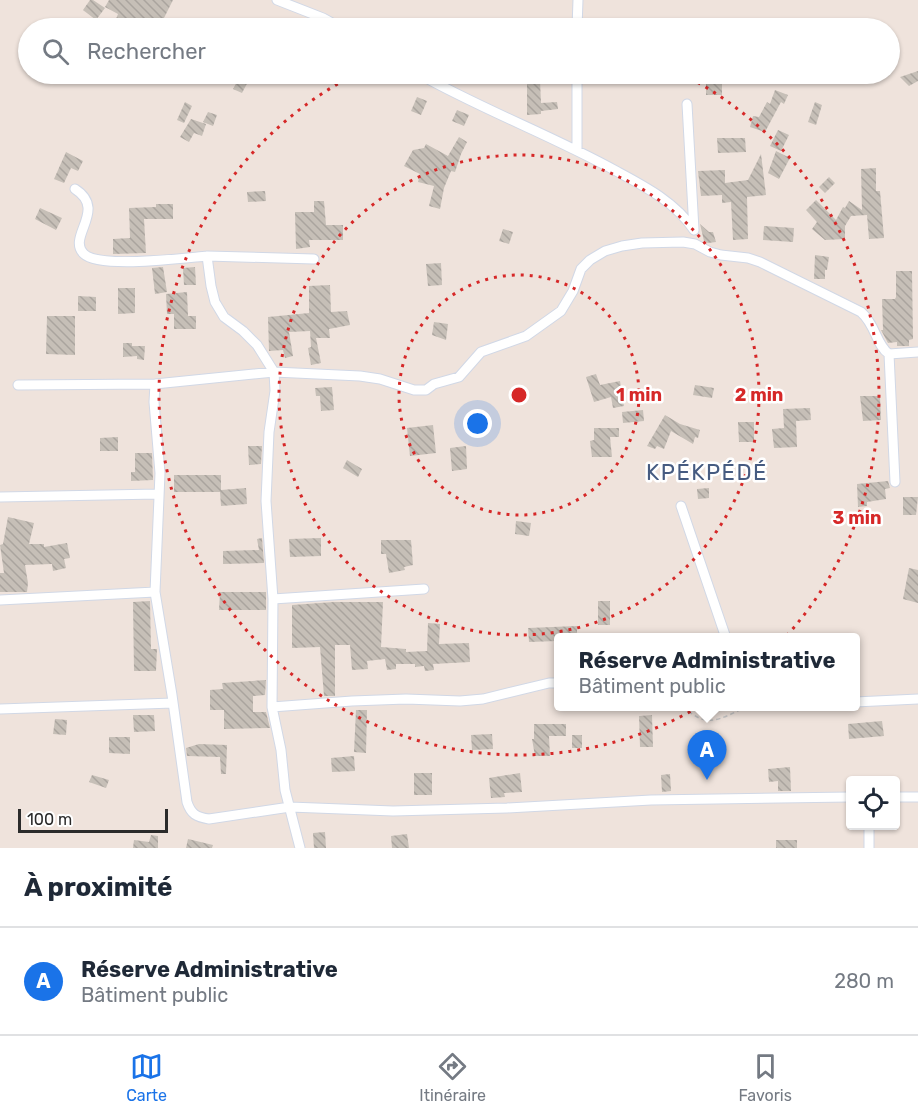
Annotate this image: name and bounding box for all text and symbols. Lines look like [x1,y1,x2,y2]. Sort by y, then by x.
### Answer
search box [18,18,900,84]
icon: search [39,35,72,68]
text: Rechercher [87,38,206,65]
text: 1 min [616,384,662,406]
text: 2 min [735,384,783,406]
centre of rings [509,385,529,405]
your location [463,409,492,438]
district label: KPÉKPÉDÉ [646,459,768,486]
text: 3 min [833,507,881,529]
popup [554,633,860,711]
text: Réserve Administrative [579,647,835,674]
text: Bâtiment public [579,674,726,698]
pin: A [688,730,726,780]
map controls [846,776,900,830]
button: locate [846,776,900,830]
scale bar [18,806,168,834]
text: 100 m [27,810,72,829]
text: À proximité [24,872,173,903]
text: Réserve Administrative [81,956,338,983]
text: A [36,969,51,993]
text: 280 m [834,969,894,993]
text: Bâtiment public [81,983,228,1007]
tab: Carte [126,1050,167,1105]
tab: Itinéraire [419,1050,486,1105]
tab: Favoris [738,1050,792,1105]

